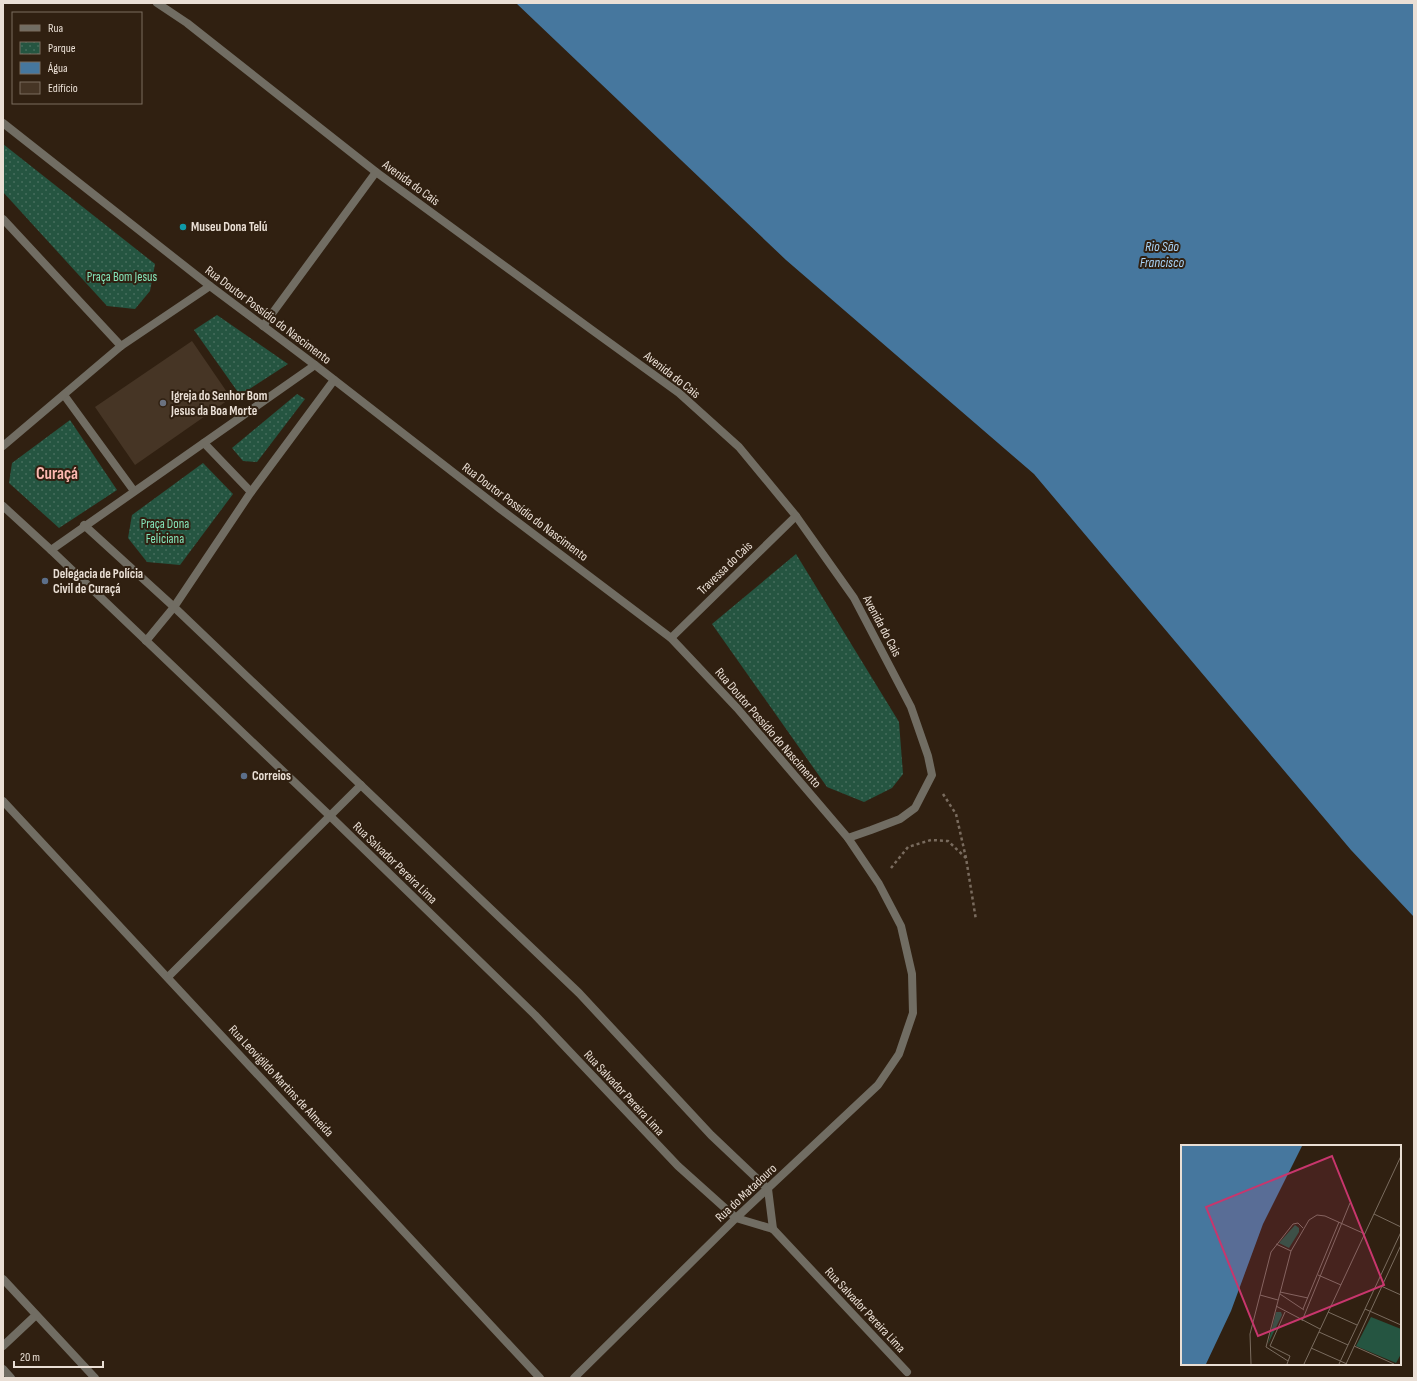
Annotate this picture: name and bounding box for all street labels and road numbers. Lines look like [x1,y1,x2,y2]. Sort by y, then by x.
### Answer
street label: Avenida do Cais [378,156,443,209]
street label: Rua Doutor Possídio do Nascimento [202,262,334,368]
street label: Avenida do Cais [640,347,704,402]
street label: Rua Doutor Possídio do Nascimento [459,459,591,565]
street label: Travessa do Cais [694,538,756,598]
street label: Avenida do Cais [859,592,905,660]
street label: Rua Doutor Possídio do Nascimento [711,665,825,791]
street label: Rua Salvador Pereira Lima [350,819,440,907]
street label: Rua Leovigildo Martins de Almeida [225,1022,337,1140]
street label: Rua Salvador Pereira Lima [580,1047,668,1139]
street label: Rua do Matadouro [712,1160,780,1226]
street label: Rua Salvador Pereira Lima [821,1264,909,1356]

